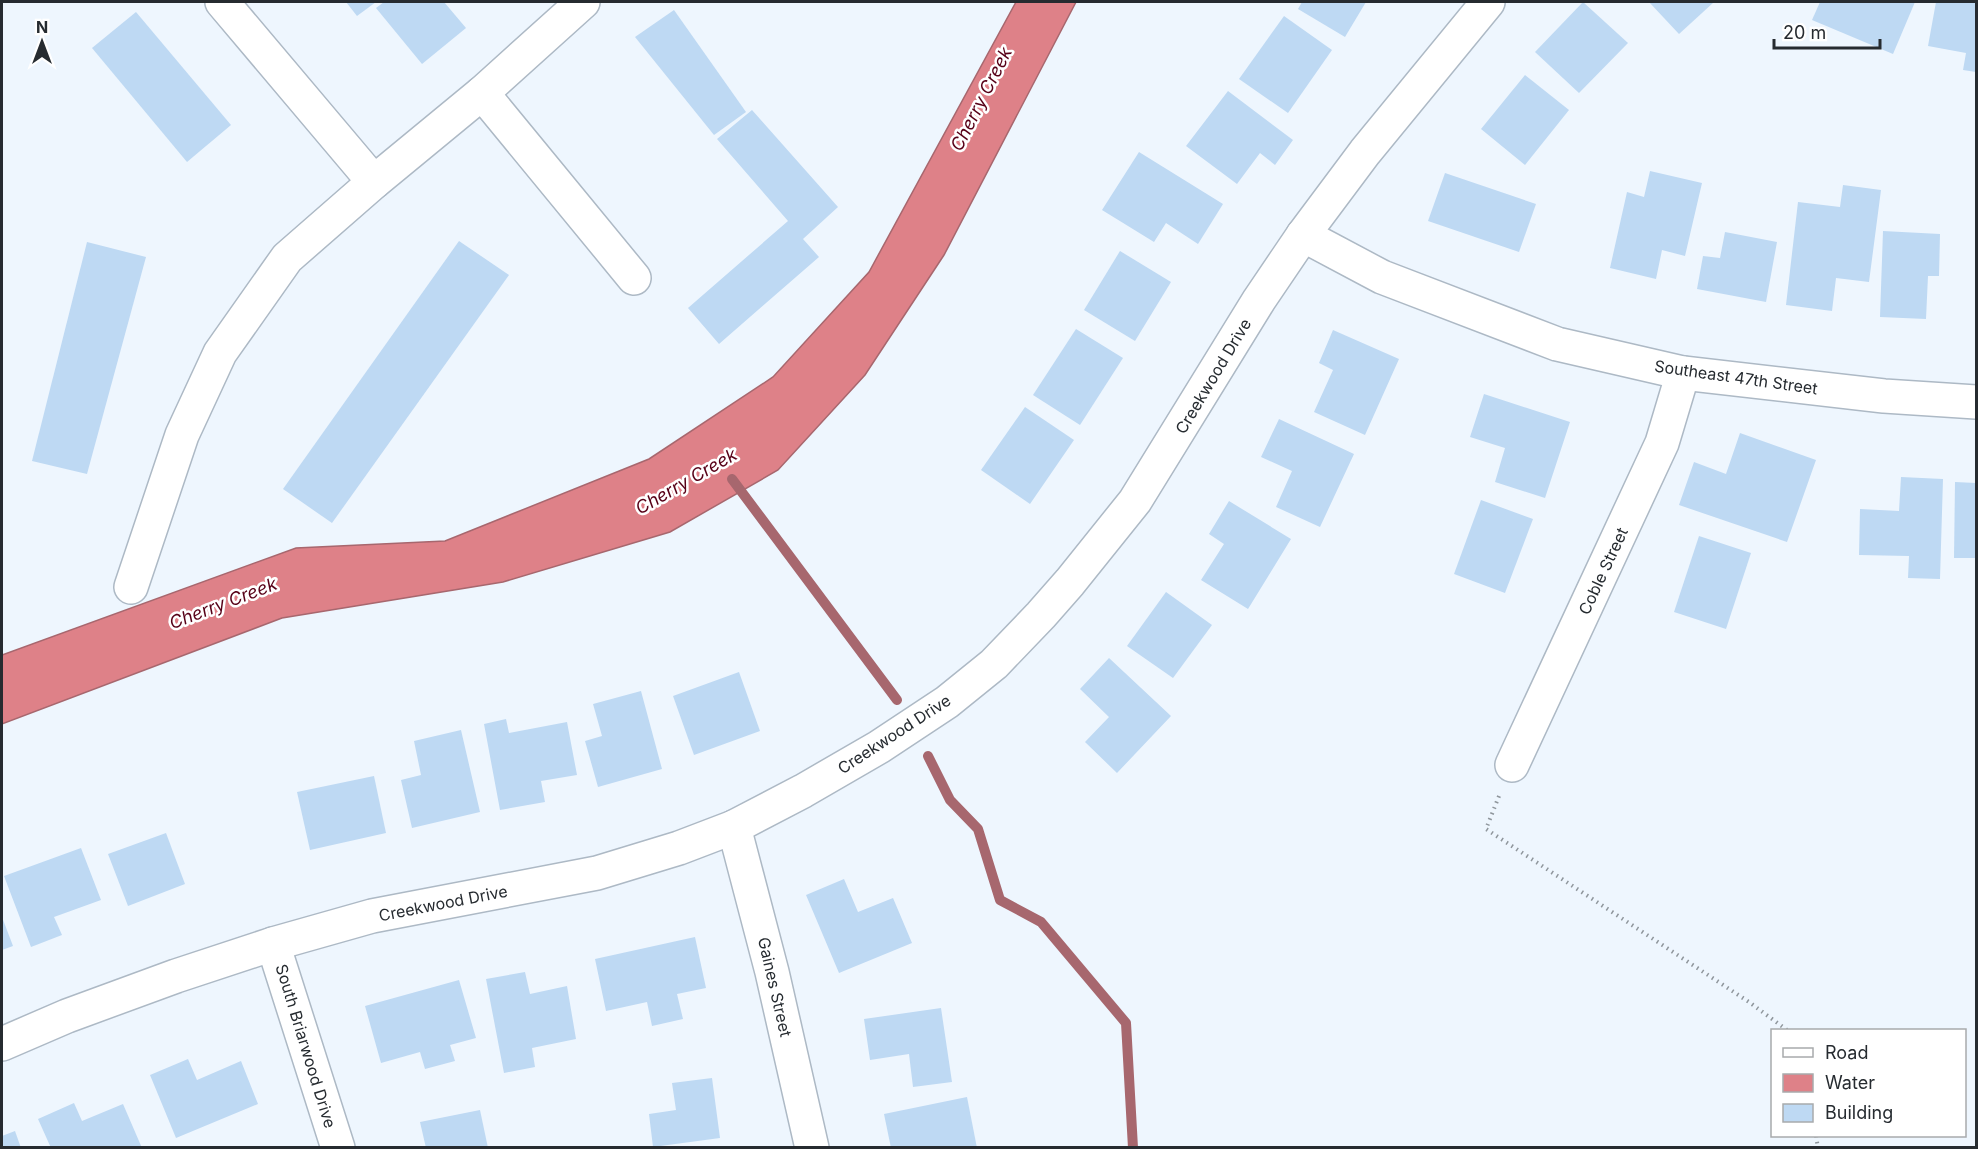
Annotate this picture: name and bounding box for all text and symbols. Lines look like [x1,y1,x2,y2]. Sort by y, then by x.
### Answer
north arrow [12,12,72,72]
scale bar [1774,12,1880,50]
text: N [36,17,48,37]
text: 20 m [1783,22,1826,43]
water label: Cherry Creek [946,43,1017,154]
street label: Creekwood Drive [1171,315,1255,437]
street label: Southeast 47th Street [1653,356,1819,398]
water label: Cherry Creek [632,443,741,519]
street label: Coble Street [1574,524,1632,618]
water label: Cherry Creek [166,572,281,633]
street label: Creekwood Drive [834,690,954,778]
street label: Creekwood Drive [377,881,509,925]
street label: Gaines Street [754,935,796,1039]
street label: South Briarwood Drive [272,962,340,1130]
legend [1771,1029,1966,1137]
text: Road [1825,1042,1868,1063]
text: Water [1825,1072,1875,1093]
text: Building [1825,1102,1893,1123]

